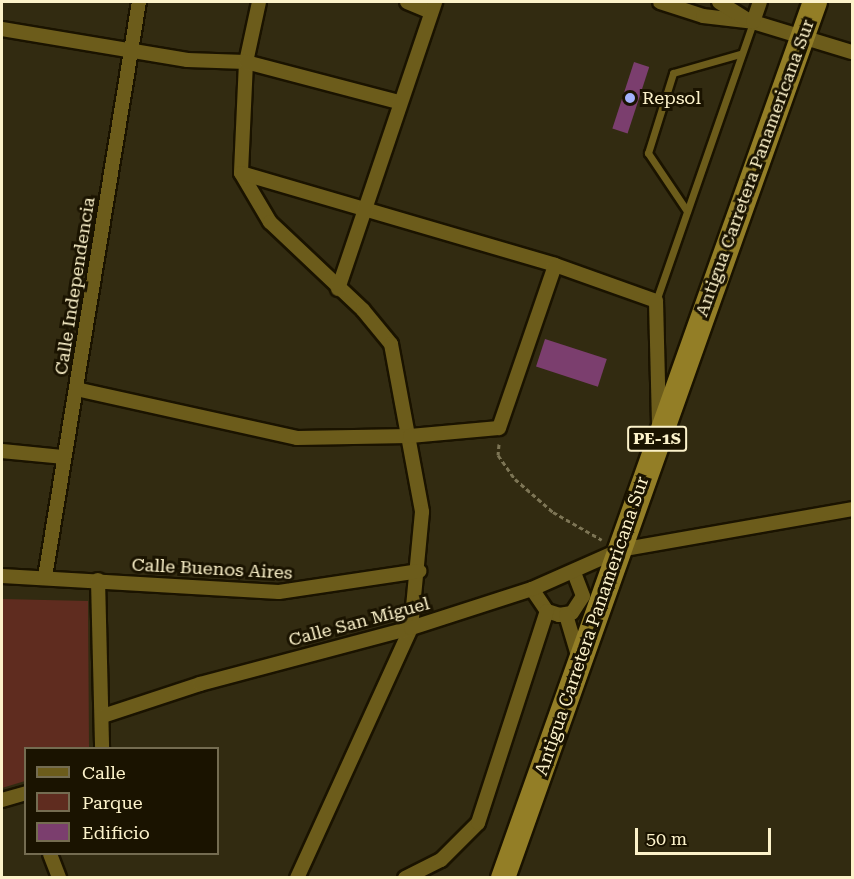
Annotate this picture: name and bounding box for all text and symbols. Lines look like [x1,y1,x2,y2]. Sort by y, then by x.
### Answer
street label: Antigua Carretera Panamericana Sur [691,16,819,320]
place label: Repsol [642,87,701,109]
marker: Repsol [623,91,637,105]
street label: Calle Independencia [50,195,100,377]
road number: PE-1S [627,426,687,452]
street label: Antigua Carretera Panamericana Sur [531,474,653,778]
street label: Calle Buenos Aires [131,554,293,584]
street label: Calle San Miguel [286,593,432,651]
legend [24,747,219,855]
text: Calle [82,762,126,783]
text: Parque [82,792,143,813]
scale bar [638,816,774,854]
text: Edificio [82,822,150,843]
text: 50 m [646,828,687,849]

